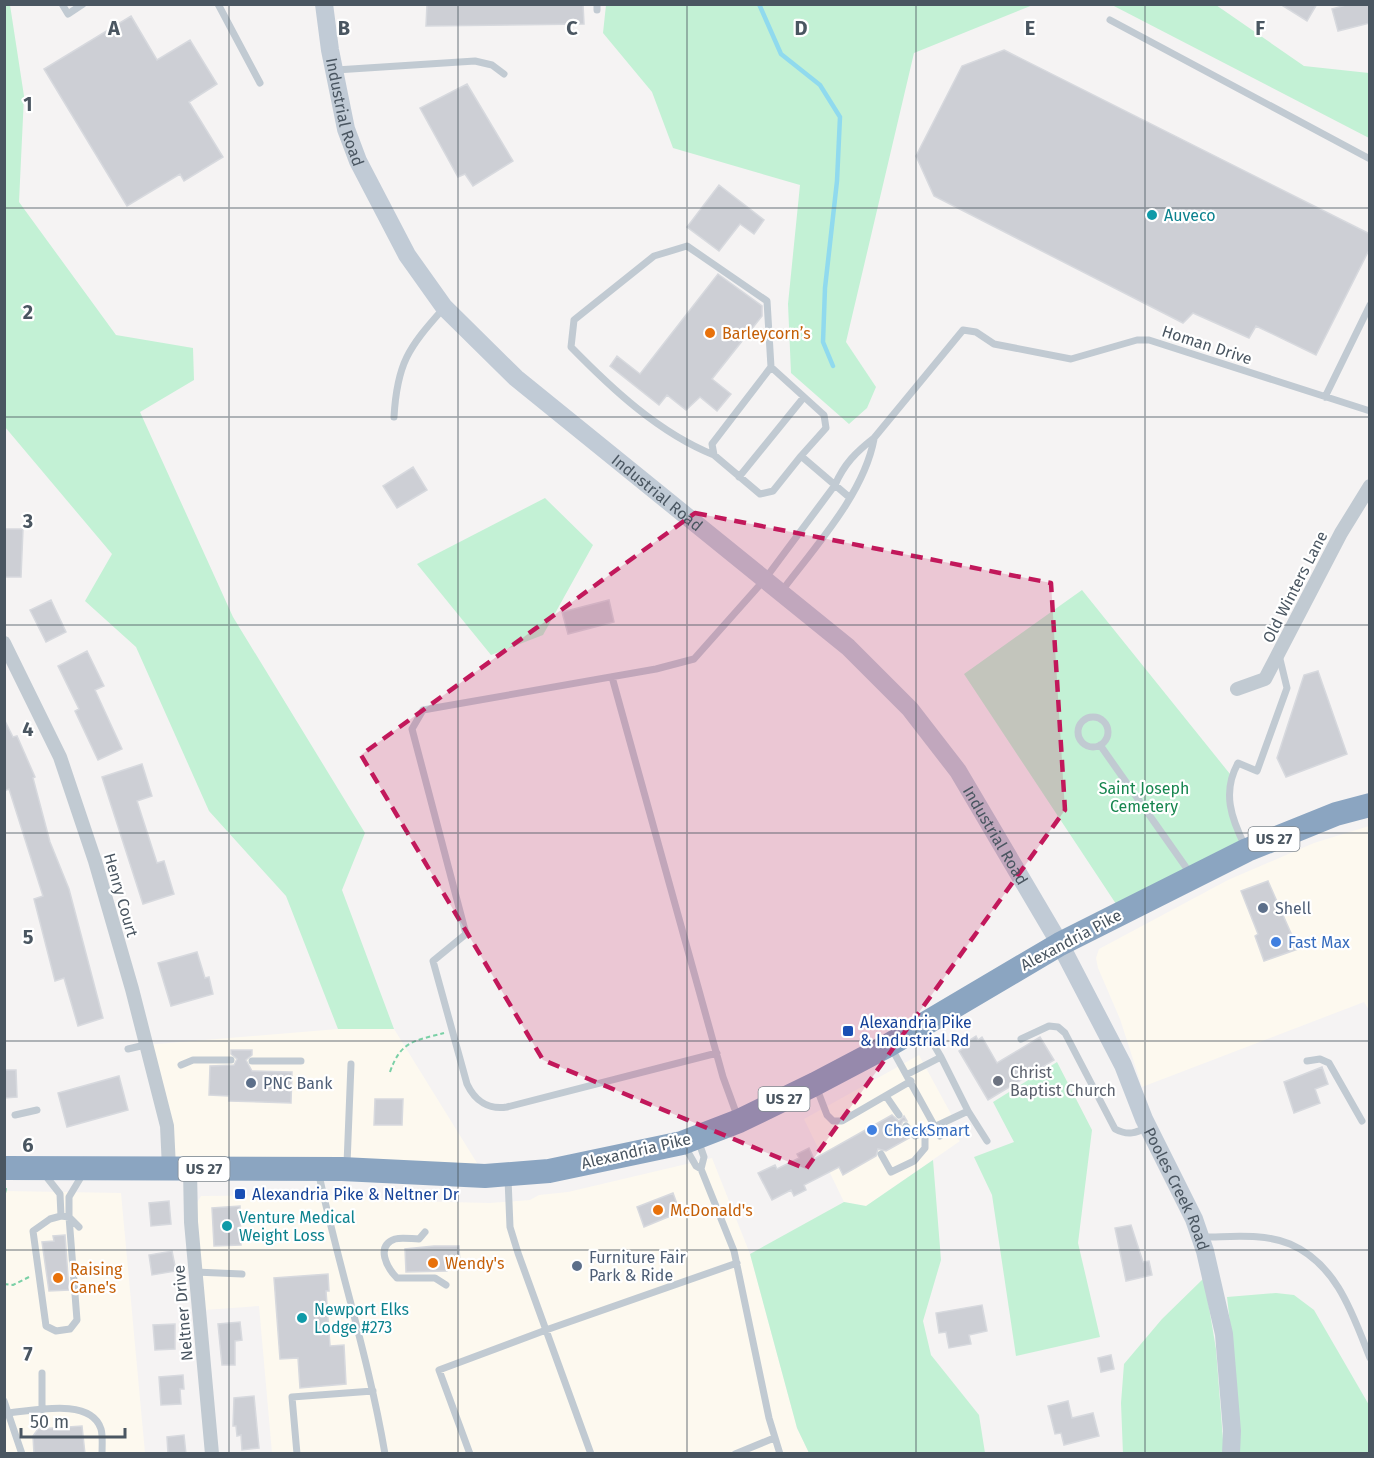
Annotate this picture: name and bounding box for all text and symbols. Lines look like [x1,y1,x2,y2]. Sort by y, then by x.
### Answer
text: A [107,16,121,40]
text: B [338,16,350,40]
text: C [566,16,578,40]
text: D [794,16,808,40]
text: E [1025,16,1035,40]
text: F [1255,16,1265,40]
street label: Industrial Road [322,56,368,169]
text: 1 [23,92,33,116]
place label: Auveco [1164,206,1216,225]
marker: Auveco [1145,208,1159,222]
text: 2 [23,300,33,324]
street label: Homan Drive [1159,321,1255,369]
place label: Barleycorn’s [722,324,811,343]
marker: Barleycorn’s [703,326,717,340]
street label: Industrial Road [608,450,707,535]
text: 3 [22,509,33,533]
street label: Old Winters Lane [1259,528,1331,646]
text: 4 [22,717,34,741]
park label: Saint Joseph Cemetery [1099,779,1189,816]
street label: Industrial Road [959,782,1032,888]
road number: US 27 [1248,827,1300,851]
street label: Henry Court [100,851,142,939]
place label: Shell [1275,899,1312,918]
marker: Shell [1256,901,1270,915]
street label: Alexandria Pike [1017,905,1125,975]
text: 5 [23,925,34,949]
place label: Fast Max [1288,933,1350,952]
marker: Fast Max [1269,935,1283,949]
place label: Alexandria Pike & Industrial Rd [860,1013,972,1050]
marker: Alexandria Pike & Industrial Rd [841,1024,855,1038]
place label: Christ Baptist Church [1010,1063,1116,1100]
place label: PNC Bank [263,1074,333,1093]
marker: Christ Baptist Church [991,1074,1005,1088]
marker: PNC Bank [244,1076,258,1090]
road number: US 27 [758,1087,810,1111]
place label: CheckSmart [884,1121,970,1140]
marker: CheckSmart [865,1123,879,1137]
street label: Pooles Creek Road [1140,1124,1214,1253]
street label: Alexandria Pike [579,1129,693,1173]
text: 6 [22,1133,34,1157]
road number: US 27 [178,1157,230,1181]
place label: Alexandria Pike & Neltner Dr [252,1185,460,1204]
marker: Alexandria Pike & Neltner Dr [233,1187,247,1201]
place label: McDonald's [670,1201,753,1220]
marker: McDonald's [651,1203,665,1217]
place label: Venture Medical Weight Loss [239,1208,356,1245]
marker: Venture Medical Weight Loss [220,1219,234,1233]
place label: Furniture Fair Park & Ride [589,1248,686,1285]
place label: Wendy's [445,1254,504,1273]
marker: Wendy's [426,1256,440,1270]
marker: Furniture Fair Park & Ride [570,1259,584,1273]
place label: Raising Cane's [70,1260,123,1297]
street label: Neltner Drive [169,1264,197,1362]
marker: Raising Cane's [51,1271,65,1285]
place label: Newport Elks Lodge #273 [314,1300,409,1337]
marker: Newport Elks Lodge #273 [295,1311,309,1325]
text: 7 [23,1342,33,1366]
scale bar [21,1401,124,1439]
text: 50 m [30,1411,69,1433]

